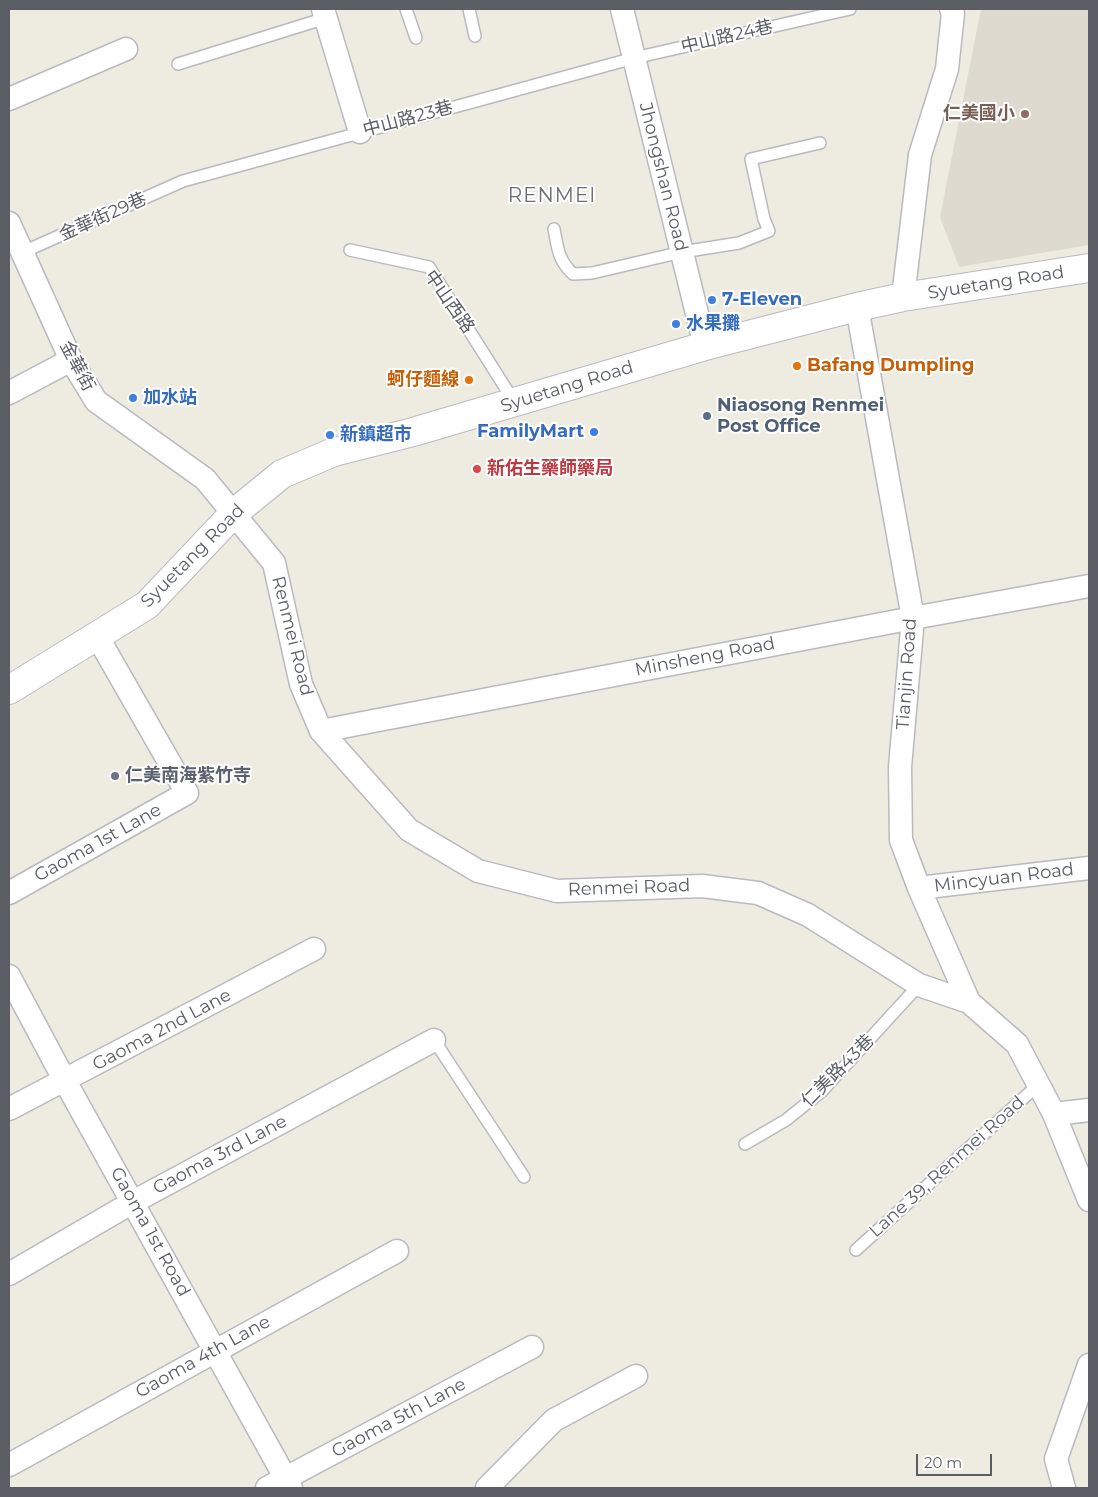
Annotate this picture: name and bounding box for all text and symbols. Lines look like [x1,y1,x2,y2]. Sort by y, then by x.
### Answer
street label: 中山路24巷 [679,16,775,58]
street label: 中山路23巷 [361,97,455,141]
street label: Jhongshan Road [634,100,692,254]
place label: 仁美國小 [943,103,1015,125]
marker: 仁美國小 [1019,108,1031,120]
district label: RENMEI [507,184,597,208]
street label: 金華街29巷 [56,188,150,246]
street label: Syuetang Road [926,262,1066,304]
street label: 中山西路 [420,266,478,338]
place label: 7-Eleven [722,289,802,311]
marker: 7-Eleven [706,294,718,306]
place label: 水果攤 [686,313,740,335]
marker: 水果攤 [670,318,682,330]
street label: 金華街 [55,337,99,395]
place label: Bafang Dumpling [807,355,974,377]
street label: Syuetang Road [498,357,636,417]
marker: Bafang Dumpling [791,360,803,372]
place label: 蚵仔麵線 [387,369,459,391]
marker: 蚵仔麵線 [463,374,475,386]
place label: 加水站 [143,387,197,409]
marker: 加水站 [127,392,139,404]
place label: Niaosong Renmei Post Office [717,395,884,438]
marker: Niaosong Renmei Post Office [701,410,713,422]
place label: FamilyMart [477,421,584,443]
place label: 新鎮超市 [340,424,412,446]
marker: FamilyMart [588,426,600,438]
marker: 新鎮超市 [324,429,336,441]
place label: 新佑生藥師藥局 [487,458,613,480]
marker: 新佑生藥師藥局 [471,463,483,475]
street label: Syuetang Road [137,500,249,612]
street label: Renmei Road [267,574,317,698]
street label: Tianjin Road [892,618,922,730]
street label: Minsheng Road [633,633,777,681]
place label: 仁美南海紫竹寺 [125,765,251,787]
marker: 仁美南海紫竹寺 [109,770,121,782]
street label: Gaoma 1st Lane [31,799,165,887]
street label: Mincyuan Road [933,859,1075,897]
street label: Renmei Road [567,875,691,901]
street label: Gaoma 2nd Lane [89,984,235,1076]
street label: 仁美路43巷 [797,1030,879,1112]
street label: Lane 39, Renmei Road [865,1092,1029,1242]
street label: Gaoma 3rd Lane [149,1111,291,1199]
street label: Gaoma 1st Road [105,1164,195,1300]
street label: Gaoma 4th Lane [132,1311,274,1403]
street label: Gaoma 5th Lane [328,1374,470,1462]
scale bar [918,1444,994,1476]
text: 20 m [924,1453,962,1472]

